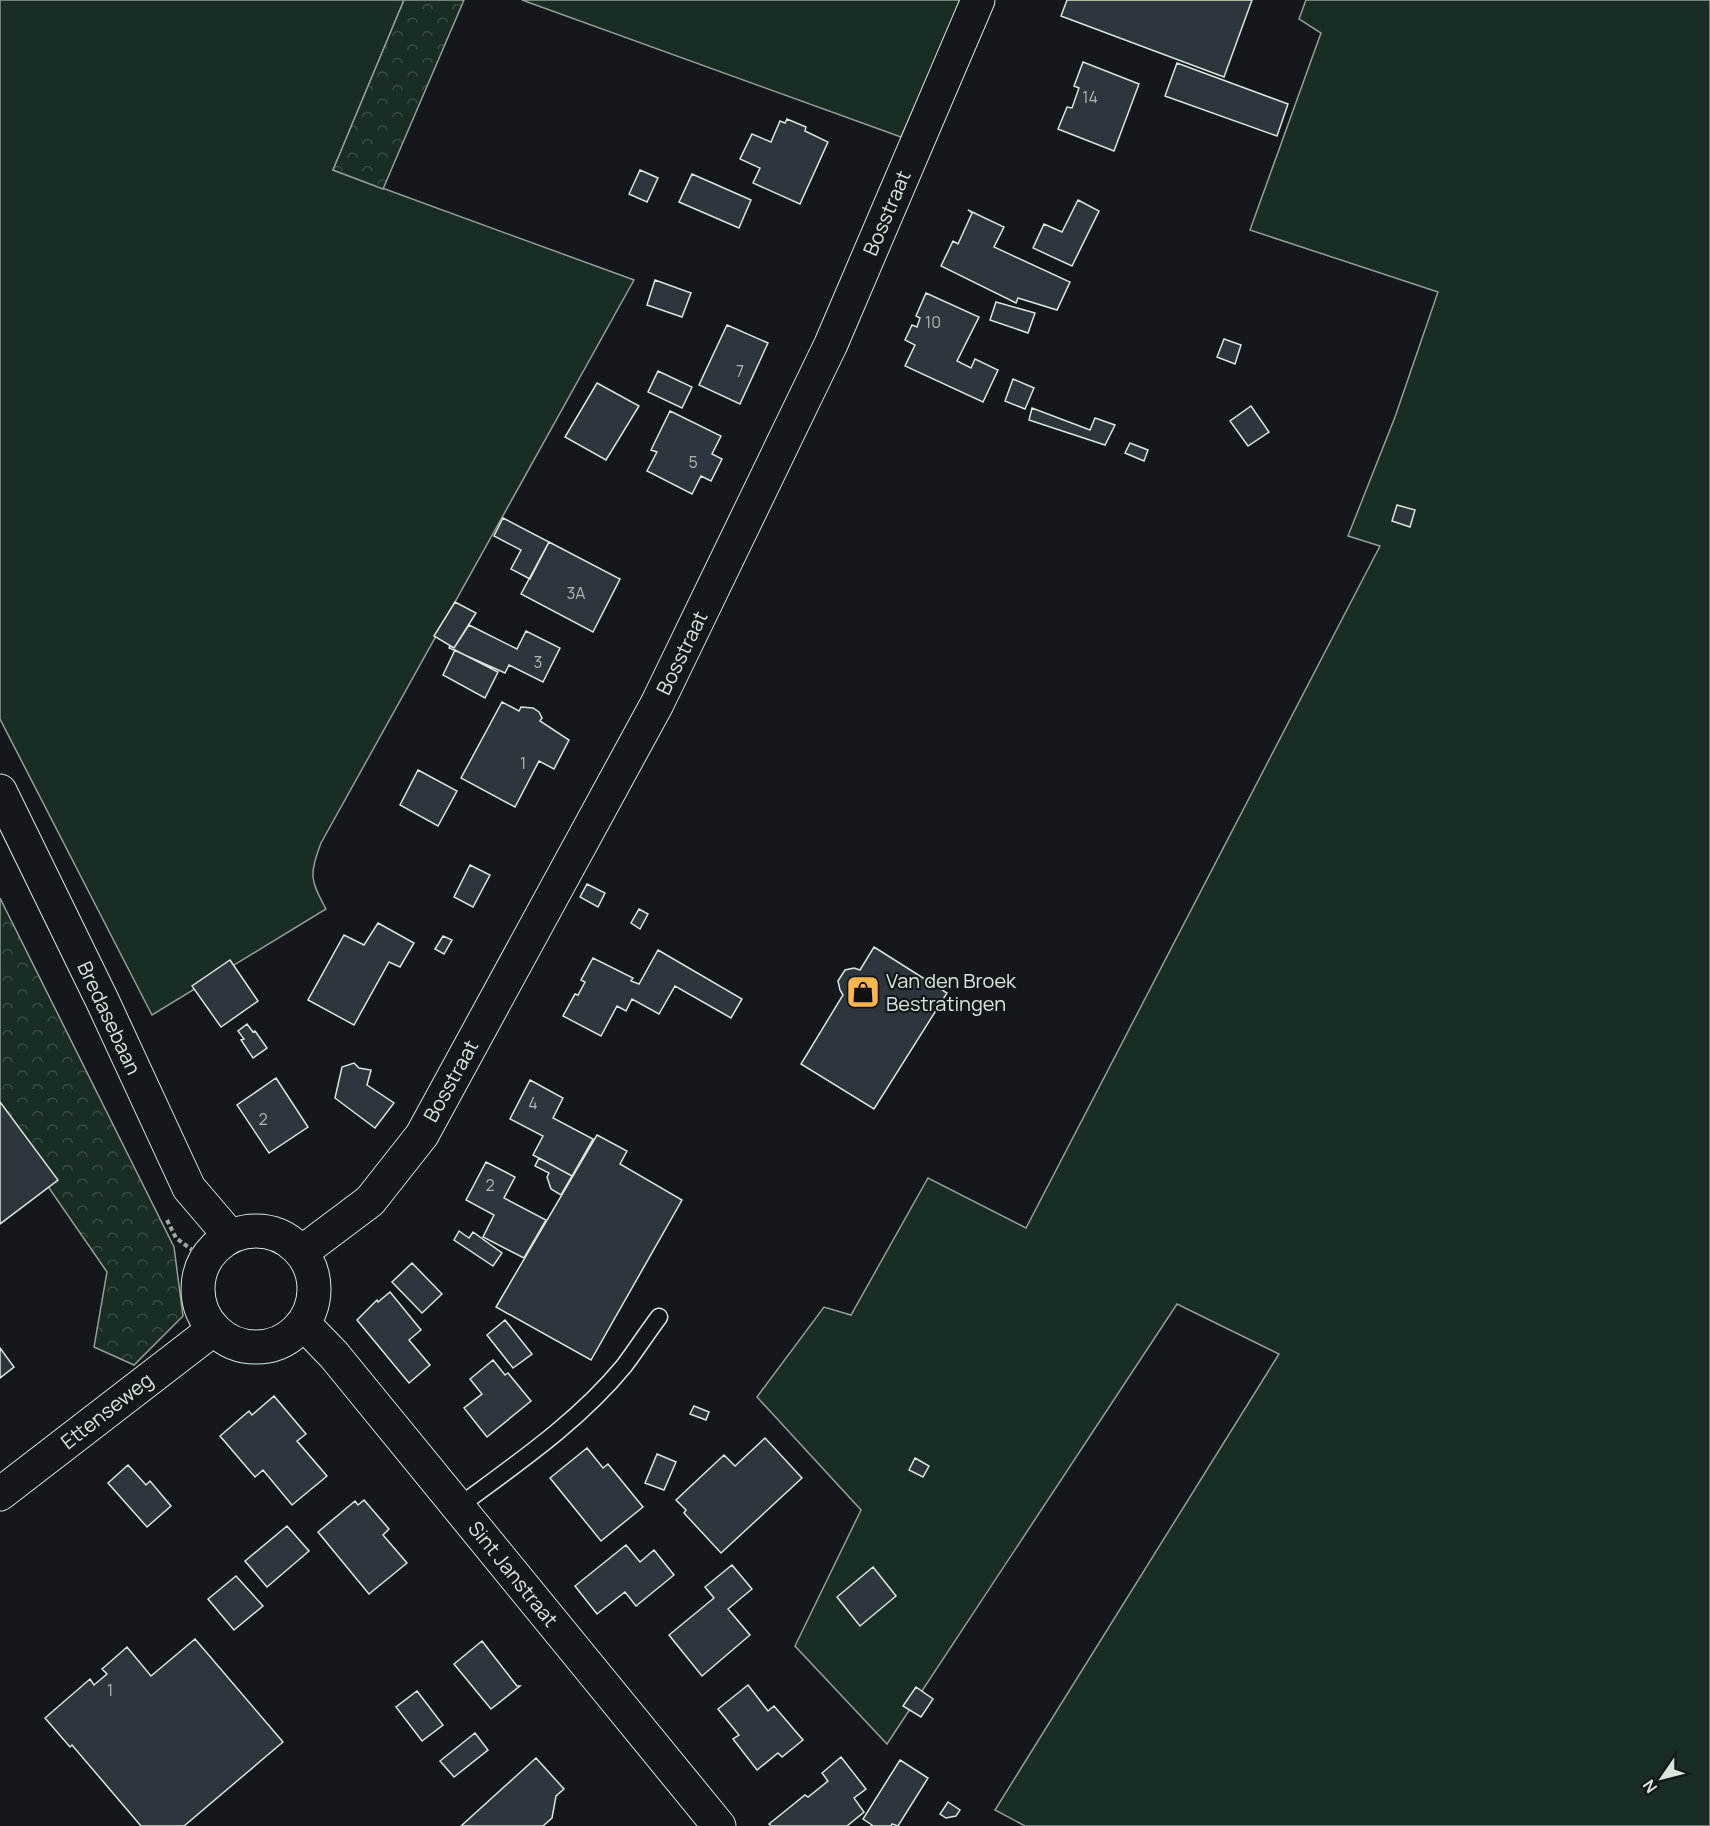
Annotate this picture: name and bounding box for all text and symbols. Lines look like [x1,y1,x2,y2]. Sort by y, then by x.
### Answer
house number: 14 [1082,86,1098,108]
street label: Bosstraat [857,166,917,260]
house number: 10 [925,311,941,333]
house number: 7 [736,360,744,382]
house number: 5 [688,451,698,473]
house number: 3A [567,582,585,604]
street label: Bosstraat [650,606,713,699]
house number: 3 [534,651,542,673]
house number: 1 [520,752,526,774]
street label: Bredasebaan [71,957,147,1079]
place label: Van den Broek Bestratingen [886,967,1017,1017]
shop icon: Van den Broek Bestratingen [845,974,881,1010]
street label: Bosstraat [417,1035,484,1127]
house number: 4 [528,1092,538,1114]
house number: 2 [258,1108,268,1130]
house number: 2 [485,1174,495,1196]
street label: Ettenseweg [55,1366,158,1455]
street label: Sint Janstraat [462,1515,564,1632]
house number: 1 [107,1679,113,1701]
north arrow [1632,1748,1692,1808]
text: N [1637,1776,1662,1798]

